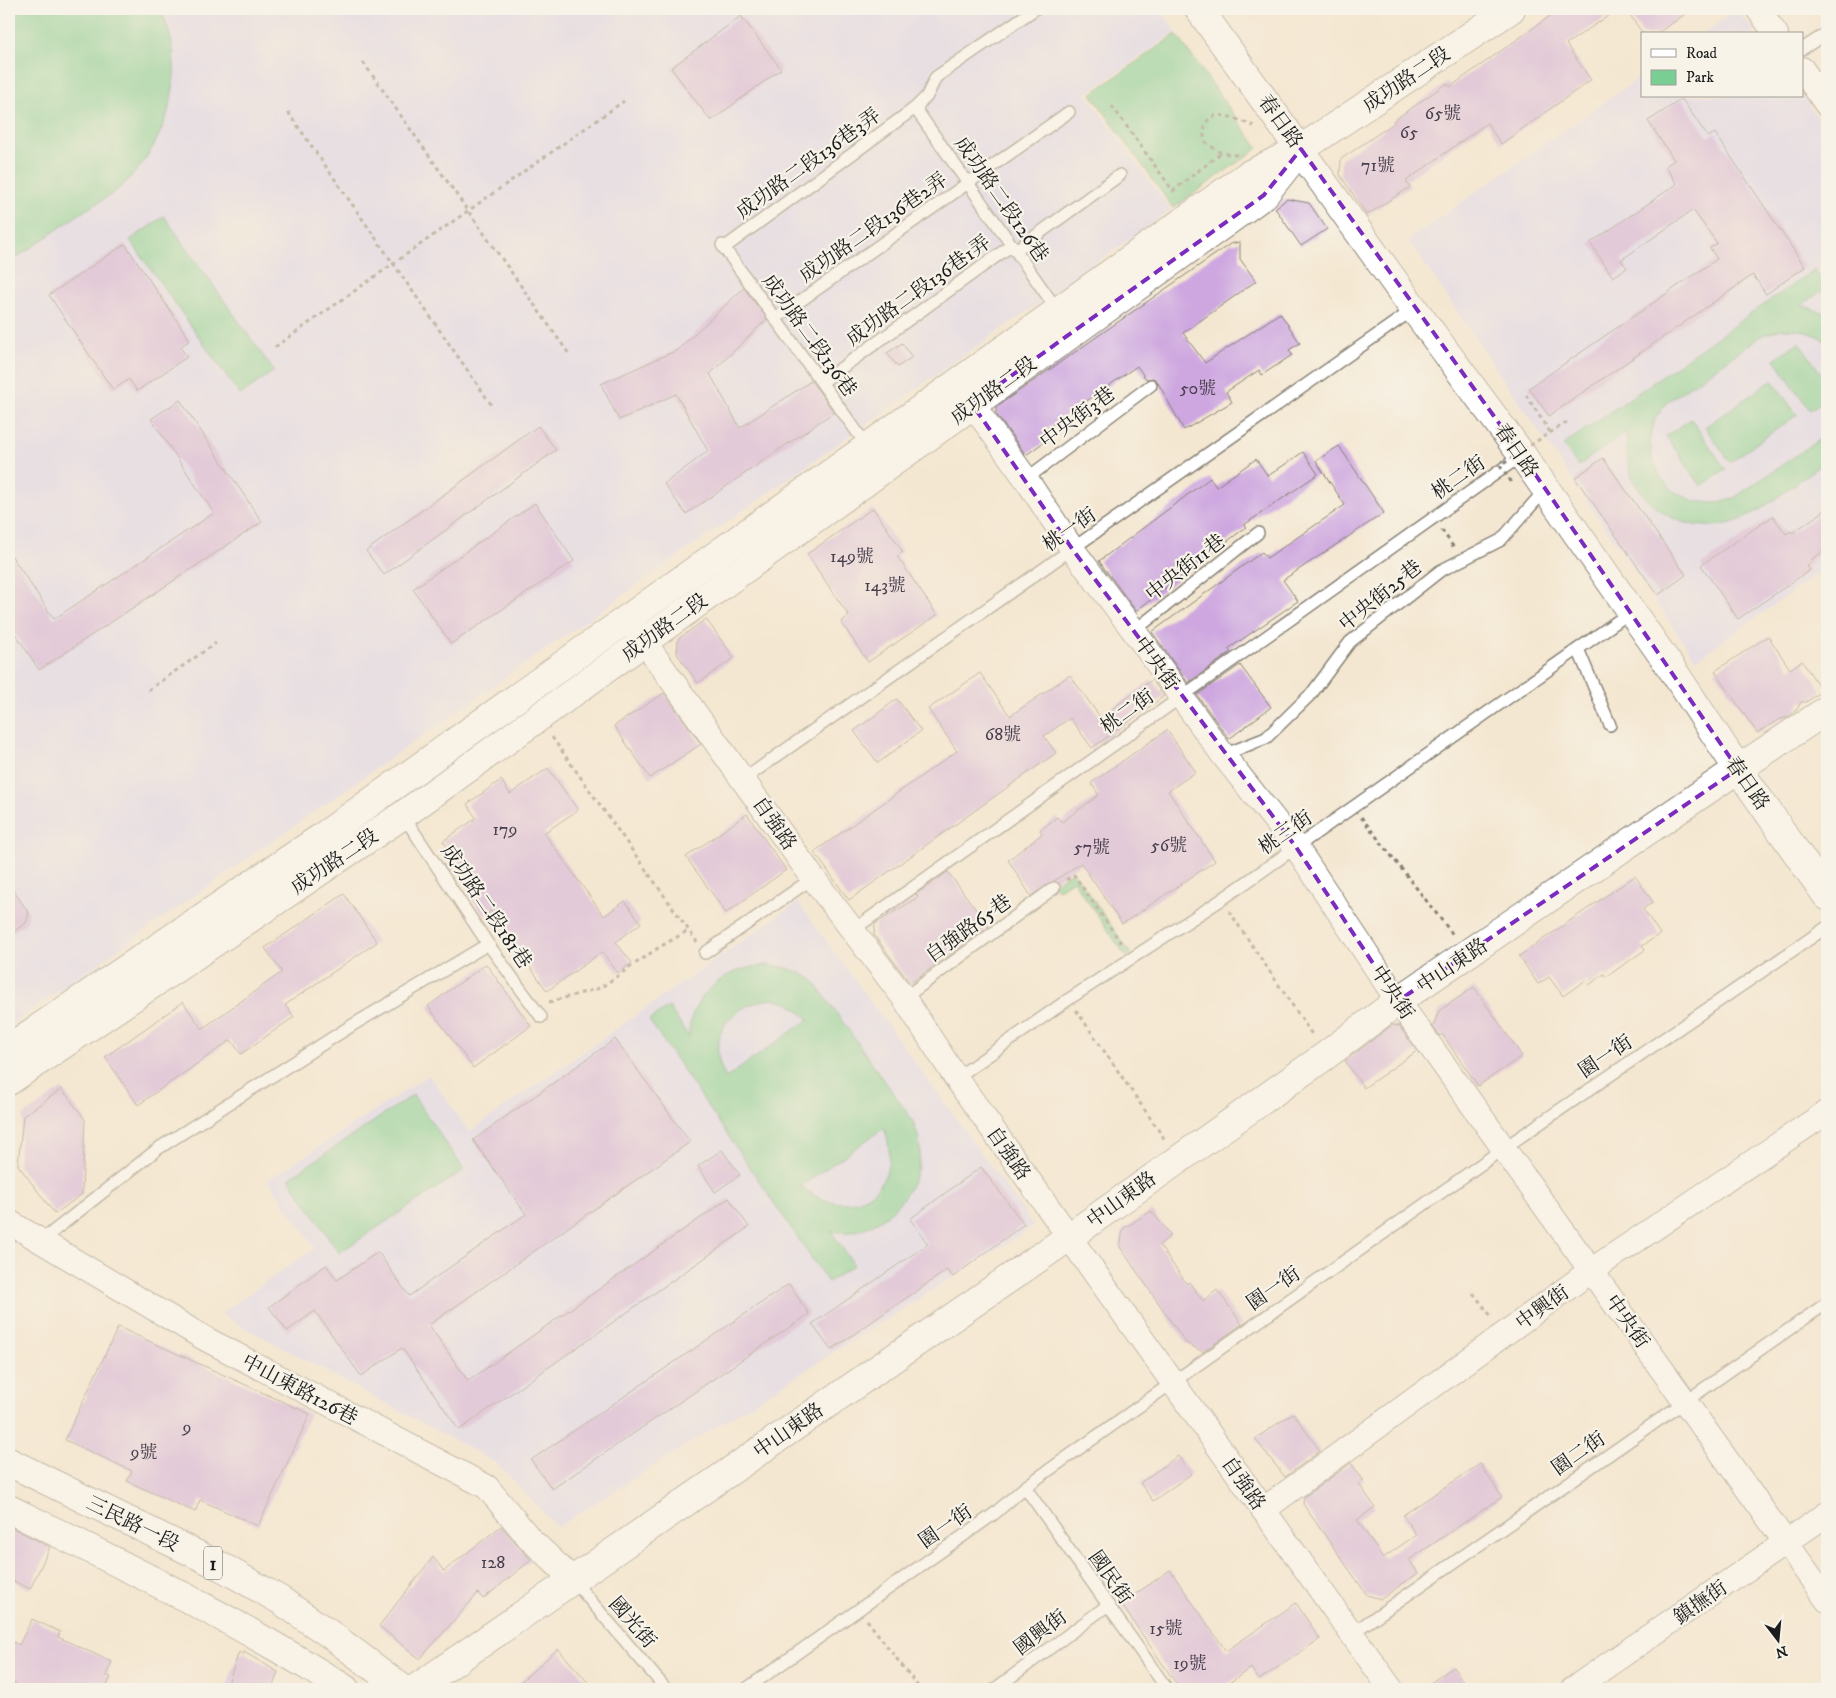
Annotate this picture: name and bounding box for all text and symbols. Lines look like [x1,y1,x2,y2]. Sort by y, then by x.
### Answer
legend [1641,32,1804,98]
street label: 成功路二段 [1358,42,1455,119]
text: Road [1686,44,1718,63]
text: Park [1686,68,1715,87]
street label: 春日路 [1252,90,1308,153]
street label: 成功路二段136巷3弄 [732,103,886,225]
house number: 65號 [1425,103,1461,125]
house number: 65 [1400,122,1418,144]
street label: 成功路二段126巷 [948,132,1053,267]
house number: 71號 [1361,155,1395,177]
street label: 成功路二段136巷2弄 [795,168,953,289]
street label: 成功路二段136巷1弄 [842,230,996,352]
street label: 成功路二段136巷 [756,270,862,402]
street label: 成功路二段 [946,352,1042,431]
house number: 50號 [1180,378,1216,400]
street label: 中央街3巷 [1035,382,1120,455]
street label: 春日路 [1488,419,1543,483]
street label: 桃二街 [1427,451,1491,506]
street label: 桃一街 [1038,503,1102,558]
street label: 中央街11巷 [1141,529,1231,607]
house number: 149號 [830,546,874,568]
street label: 中央街25巷 [1334,555,1428,637]
house number: 143號 [864,575,906,597]
street label: 成功路二段 [617,589,713,668]
street label: 中央街 [1128,632,1184,695]
street label: 桃二街 [1096,684,1159,740]
house number: 68號 [985,724,1021,746]
street label: 春日路 [1719,752,1774,816]
street label: 自強路 [746,792,801,856]
street label: 桃三街 [1254,806,1318,861]
house number: 179 [492,819,518,841]
street label: 成功路二段 [286,824,383,901]
house number: 56號 [1151,835,1187,857]
house number: 57號 [1074,837,1110,859]
street label: 成功路二段181巷 [435,840,537,974]
street label: 自強路65巷 [921,890,1017,969]
street label: 中山東路 [1413,934,1493,999]
street label: 中央街 [1365,961,1419,1025]
street label: 園一街 [1574,1030,1638,1084]
street label: 自強路 [980,1122,1035,1186]
street label: 中山東路 [1082,1167,1162,1234]
street label: 園一街 [1242,1262,1306,1317]
street label: 中興街 [1511,1280,1574,1336]
street label: 中央街 [1599,1290,1654,1354]
street label: 中山東路126巷 [237,1349,361,1431]
street label: 中山東路 [749,1398,829,1464]
house number: 9 [182,1417,191,1439]
street label: 園二街 [1547,1427,1611,1482]
house number: 9號 [130,1442,157,1464]
street label: 自強路 [1215,1452,1270,1516]
street label: 三民路一段 [82,1491,183,1558]
street label: 園一街 [914,1500,978,1555]
road number: 1 [204,1546,222,1580]
street label: 國民街 [1082,1546,1137,1610]
house number: 128 [481,1552,505,1574]
street label: 鎮撫街 [1669,1576,1733,1631]
street label: 國光街 [603,1592,661,1654]
street label: 國興街 [1009,1605,1072,1661]
north arrow [1754,1616,1804,1666]
house number: 15號 [1149,1618,1183,1640]
text: N [1773,1641,1789,1662]
house number: 19號 [1173,1653,1207,1675]

